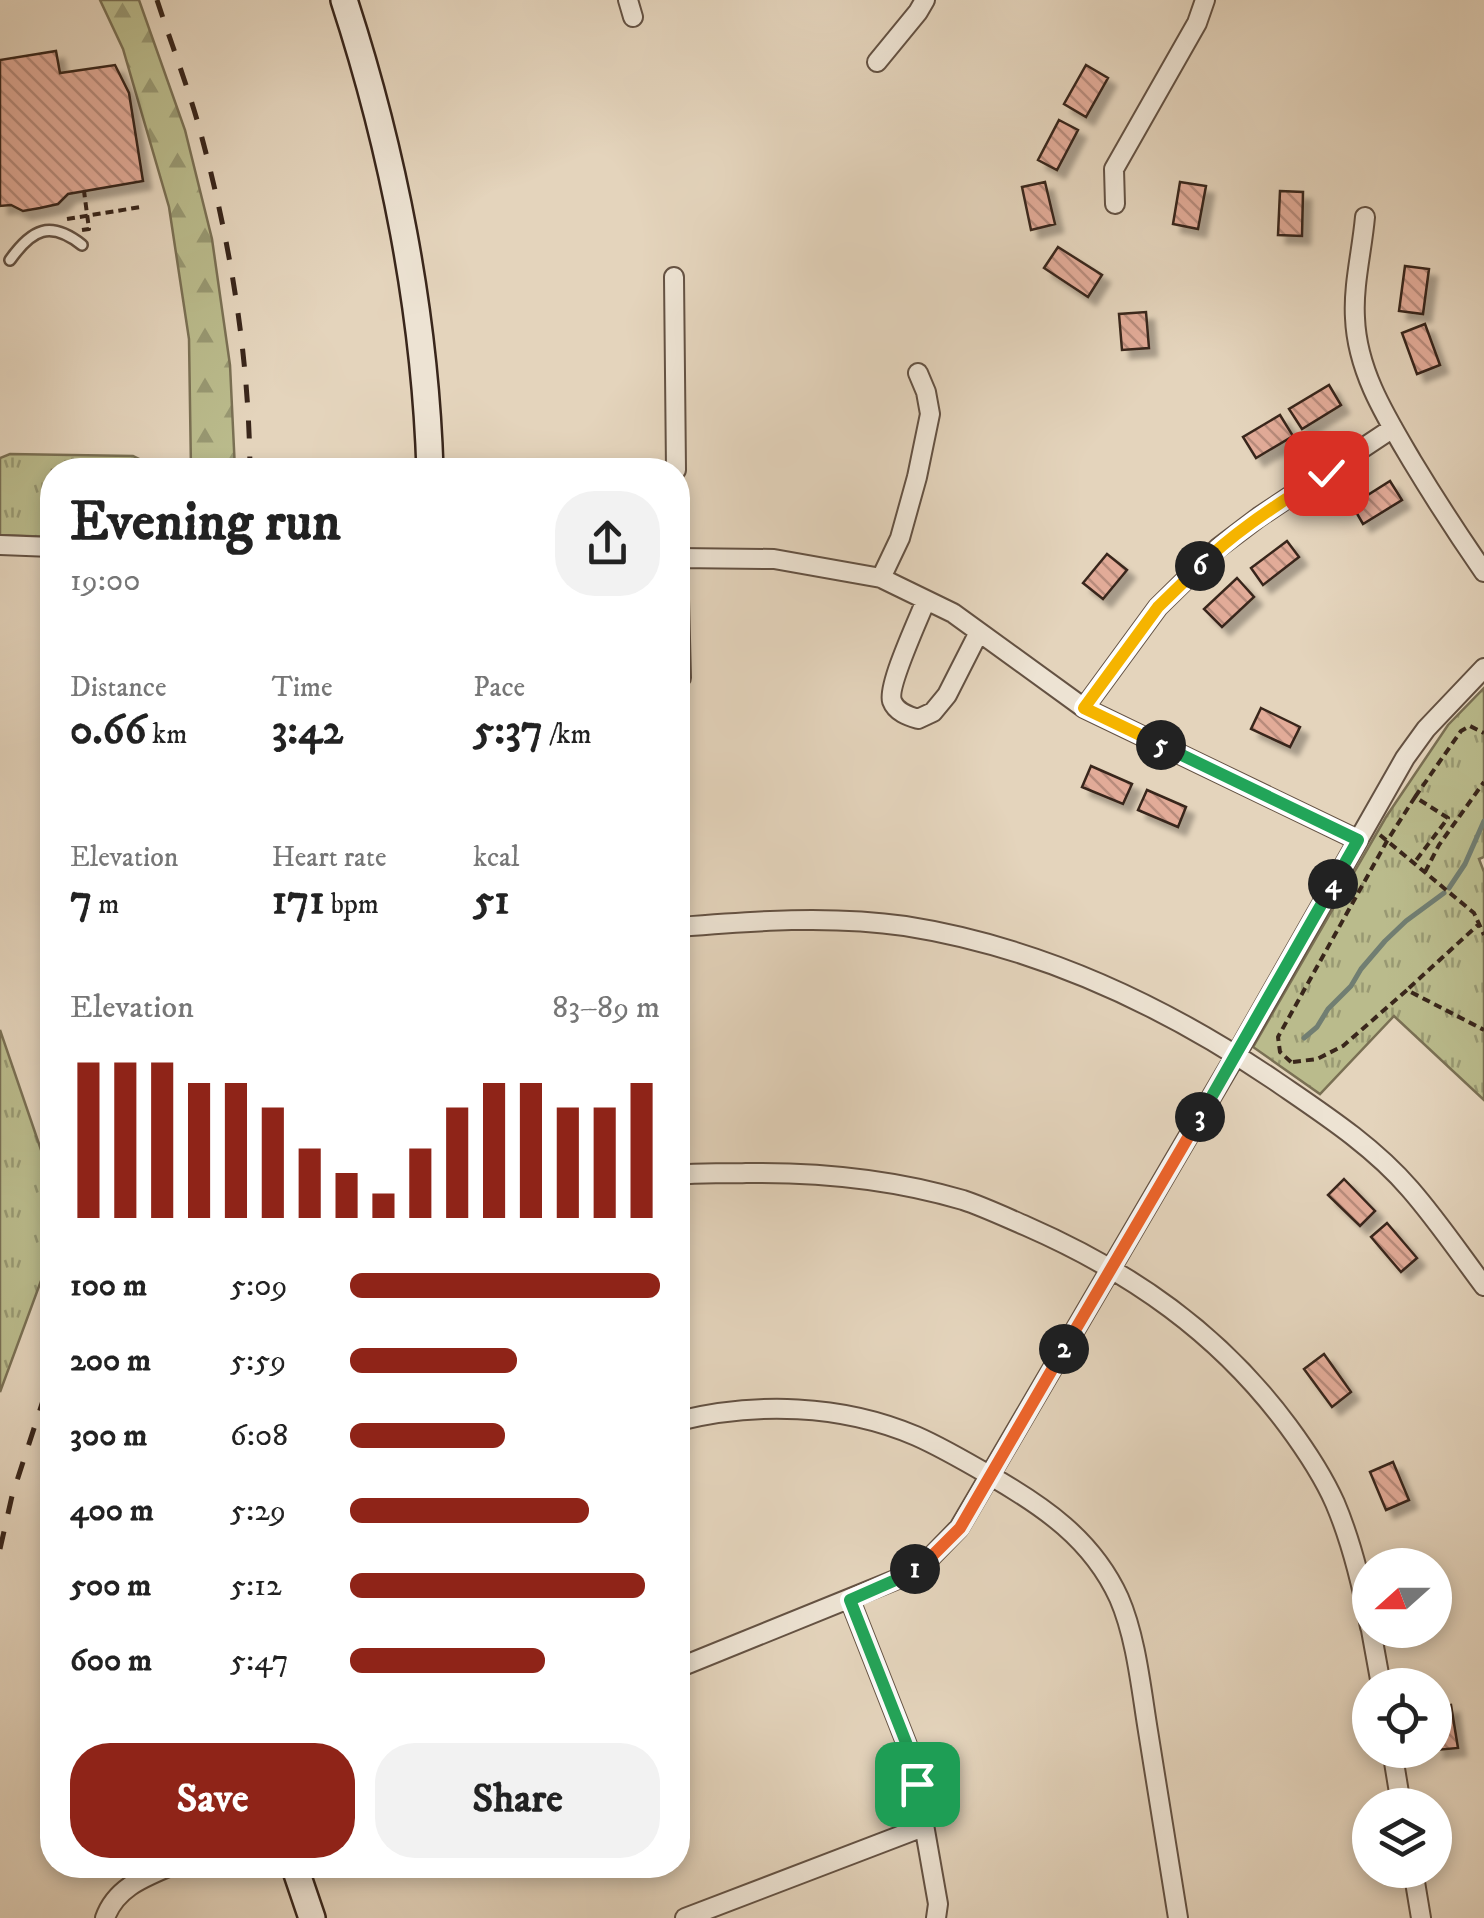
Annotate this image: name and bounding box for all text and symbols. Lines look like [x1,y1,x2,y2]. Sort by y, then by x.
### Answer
pin [1284,431,1369,516]
icon: check [1299,446,1354,501]
text: Evening run [70,489,341,558]
button: share [555,491,660,596]
pin: 6 [1175,541,1225,591]
text: 6 [1193,548,1207,583]
text: 19:00 [70,561,140,601]
text: Distance [70,670,166,705]
text: Time [272,670,332,705]
text: Pace [473,670,525,705]
text: 0.66 [70,705,146,757]
text: 3:42 [272,705,343,757]
text: 5:37 [473,705,543,757]
text: km [146,717,187,752]
text: /km [543,717,592,752]
pin: 5 [1136,720,1186,770]
text: 5 [1154,727,1168,762]
text: Elevation [70,840,178,875]
text: Heart rate [272,840,387,875]
text: kcal [473,840,519,875]
pin: 4 [1308,859,1358,909]
text: 4 [1325,866,1341,901]
text: 7 [70,875,92,927]
text: 171 [272,875,325,927]
text: 51 [473,875,510,927]
text: m [92,887,119,922]
text: bpm [325,887,379,922]
text: Elevation [70,988,194,1028]
text: 83–89 m [552,988,660,1028]
pin: 3 [1175,1092,1225,1142]
text: 3 [1195,1099,1205,1134]
text: 100 m [70,1266,147,1306]
text: 5:09 [230,1266,287,1306]
pin: 2 [1039,1324,1089,1374]
text: 2 [1057,1331,1071,1366]
text: 200 m [70,1341,151,1381]
text: 5:59 [230,1341,286,1381]
text: 300 m [70,1416,147,1456]
text: 6:08 [230,1416,288,1456]
text: 400 m [70,1491,154,1531]
text: 5:29 [230,1491,286,1531]
pin: 1 [890,1544,940,1594]
north arrow [1352,1548,1452,1648]
map controls [1352,1548,1452,1888]
text: 1 [910,1551,920,1586]
text: 500 m [70,1566,151,1606]
text: 5:12 [230,1566,282,1606]
text: 600 m [70,1641,152,1681]
text: 5:47 [230,1641,288,1681]
button: locate [1352,1668,1452,1768]
pin [875,1742,960,1827]
button: Save [70,1743,355,1858]
button: Share [375,1743,660,1858]
icon: arrive [890,1757,945,1812]
button: layers [1352,1788,1452,1888]

